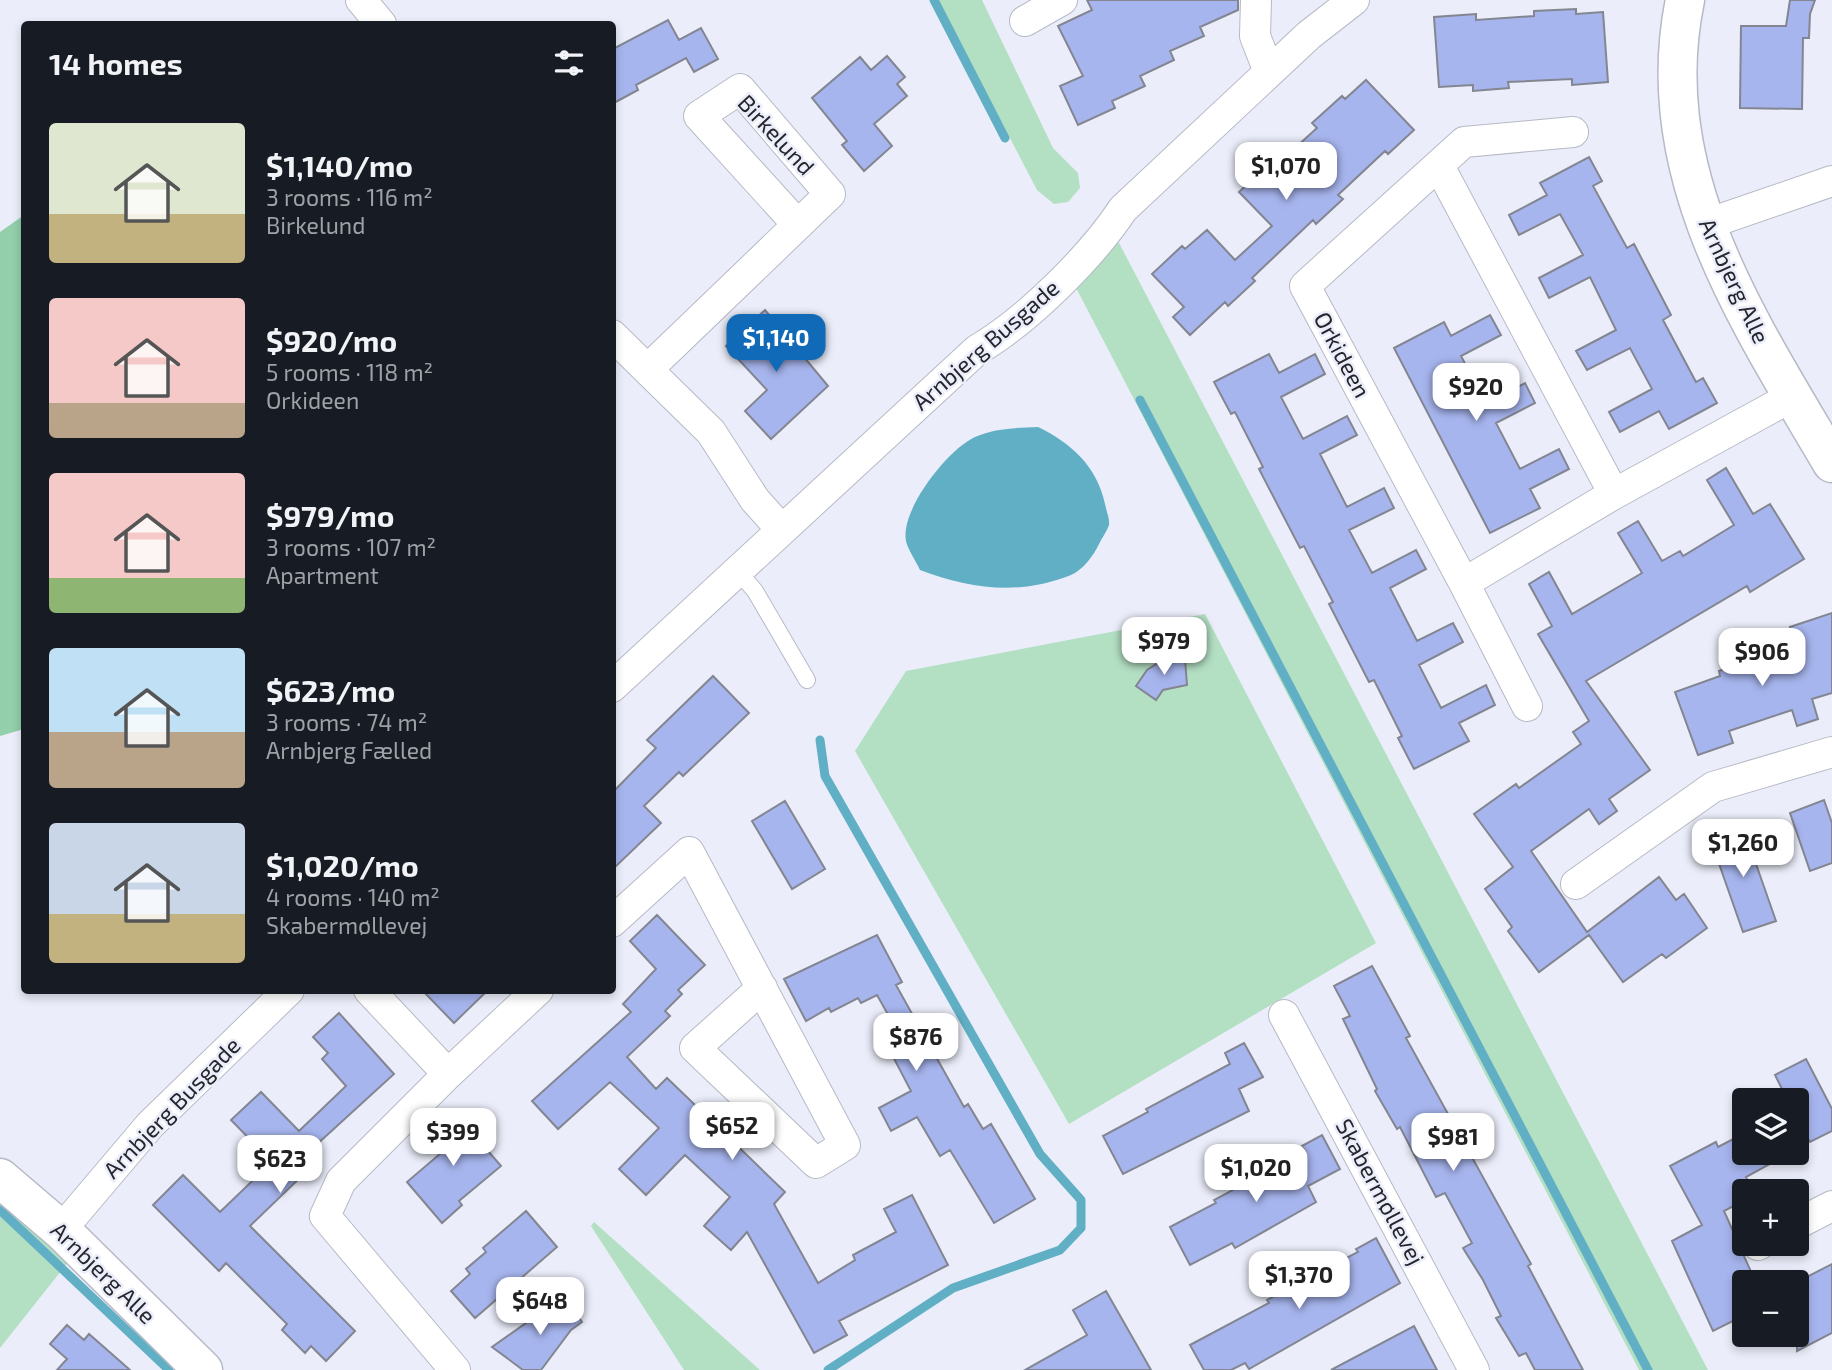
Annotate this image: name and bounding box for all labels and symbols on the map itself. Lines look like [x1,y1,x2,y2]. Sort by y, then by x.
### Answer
street label: Birkelund [733,88,821,180]
pin: $1,070 [1229,142,1343,202]
street label: Arnbjerg Alle [1694,213,1776,348]
street label: Arnbjerg Busgade [906,273,1064,416]
street label: Orkideen [1309,307,1377,402]
pin: $1,140 [719,314,833,374]
pin: $920 [1435,364,1517,423]
pin: $979 [1123,618,1205,677]
pin: $906 [1721,628,1803,688]
pin: $1,260 [1686,820,1800,879]
pin: $876 [875,1014,957,1073]
street label: Arnbjerg Busgade [97,1031,246,1184]
pin: $652 [691,1102,773,1162]
pin: $399 [412,1108,494,1168]
street label: Skabermøllevej [1331,1114,1431,1269]
pin: $981 [1412,1114,1494,1173]
pin: $623 [239,1136,321,1195]
pin: $1,020 [1199,1144,1313,1204]
street label: Arnbjerg Alle [45,1215,162,1329]
pin: $1,370 [1242,1252,1356,1311]
pin: $648 [499,1278,581,1337]

